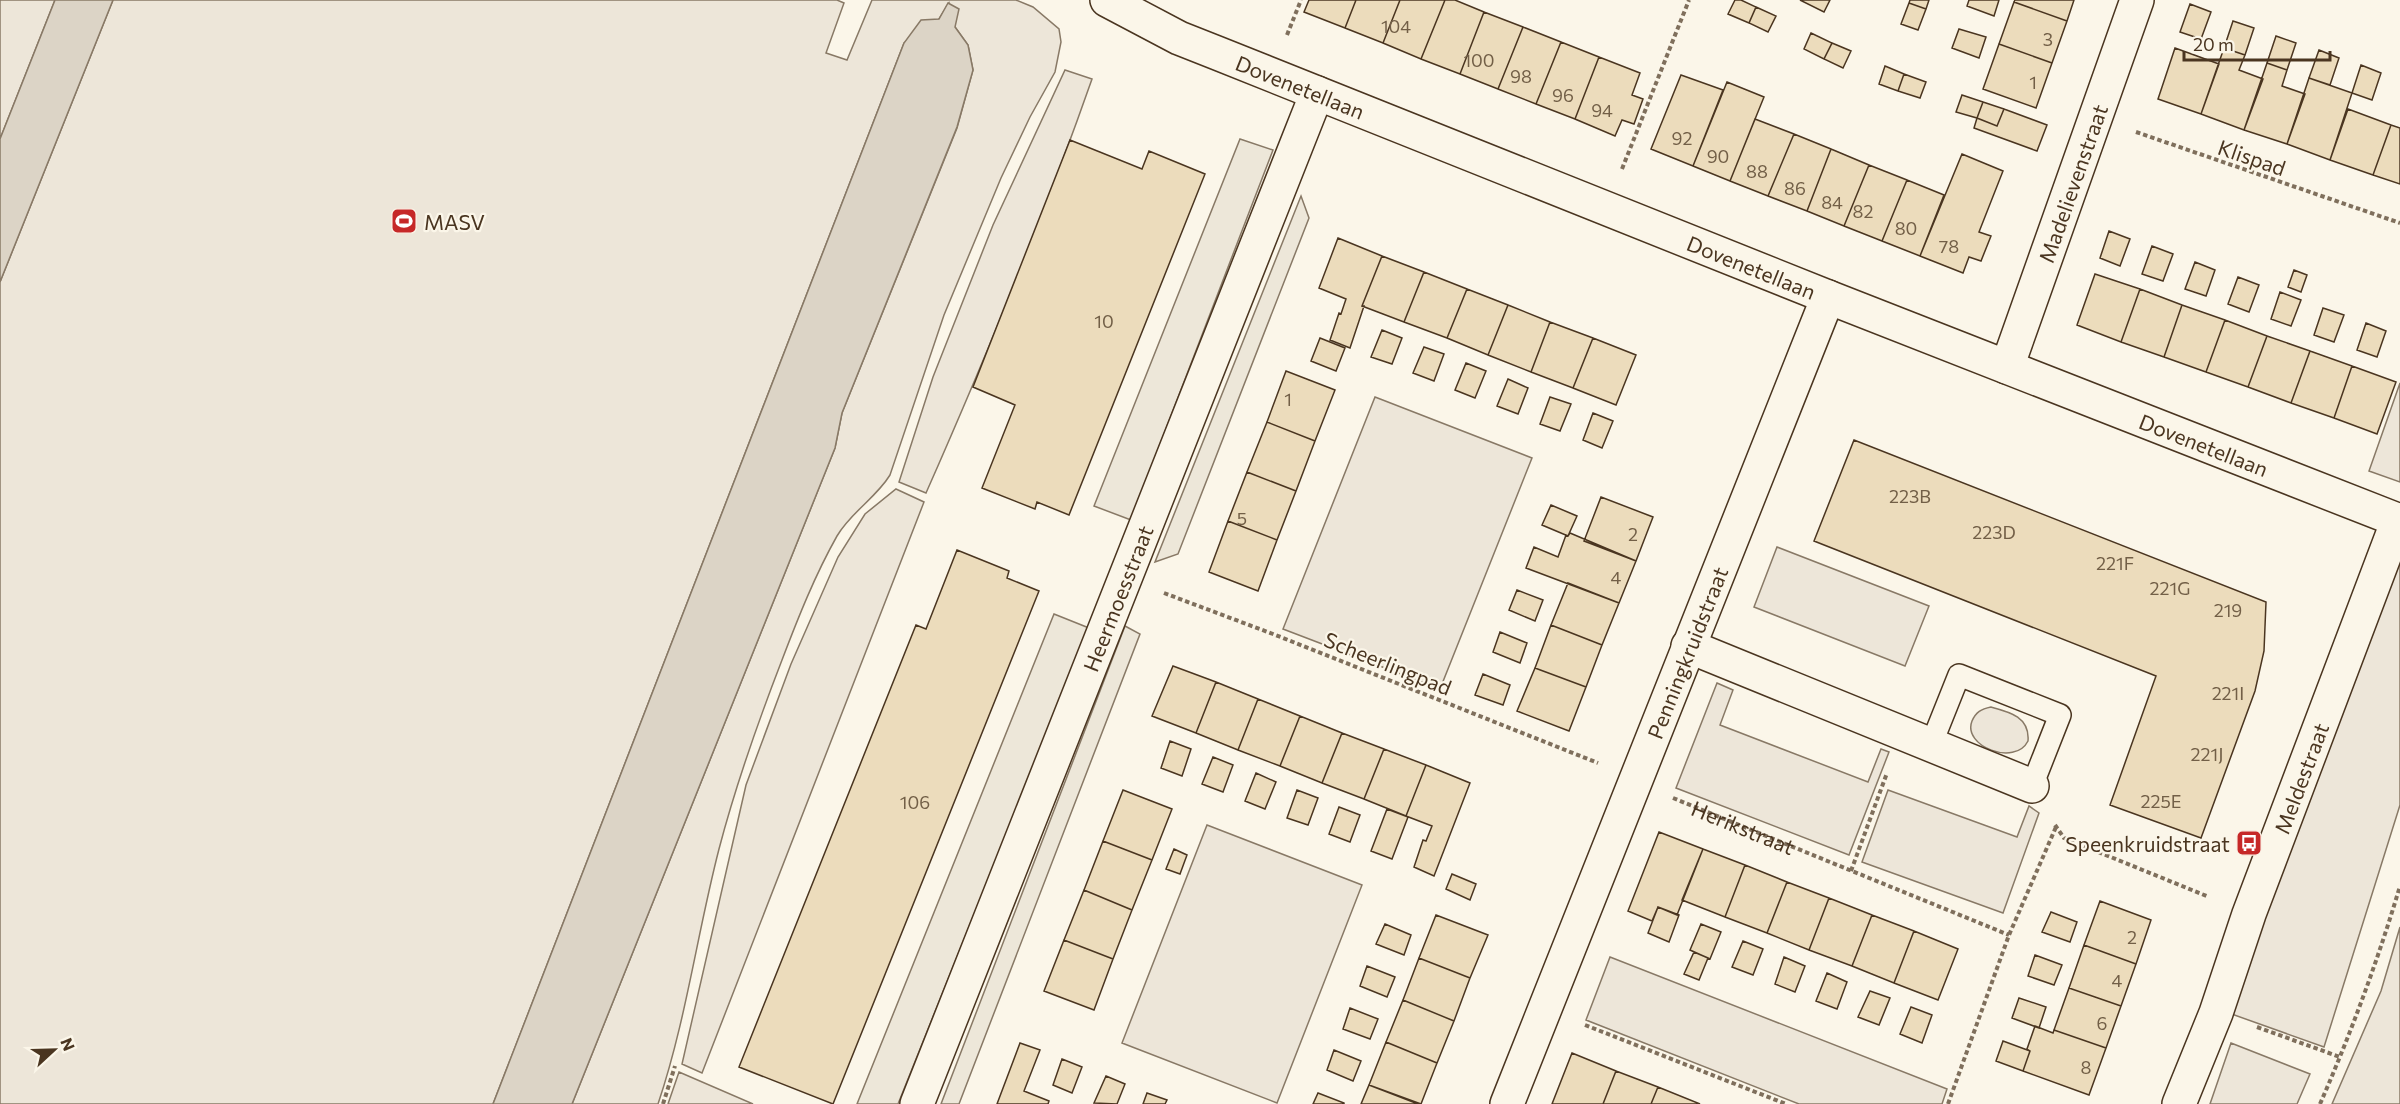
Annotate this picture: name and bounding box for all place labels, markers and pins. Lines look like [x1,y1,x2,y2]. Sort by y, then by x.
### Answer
sports icon: MASV [389,206,419,236]
place label: MASV [424,209,485,234]
bus stop icon: Speenkruidstraat [2234,828,2264,858]
place label: Speenkruidstraat [2065,831,2230,856]

